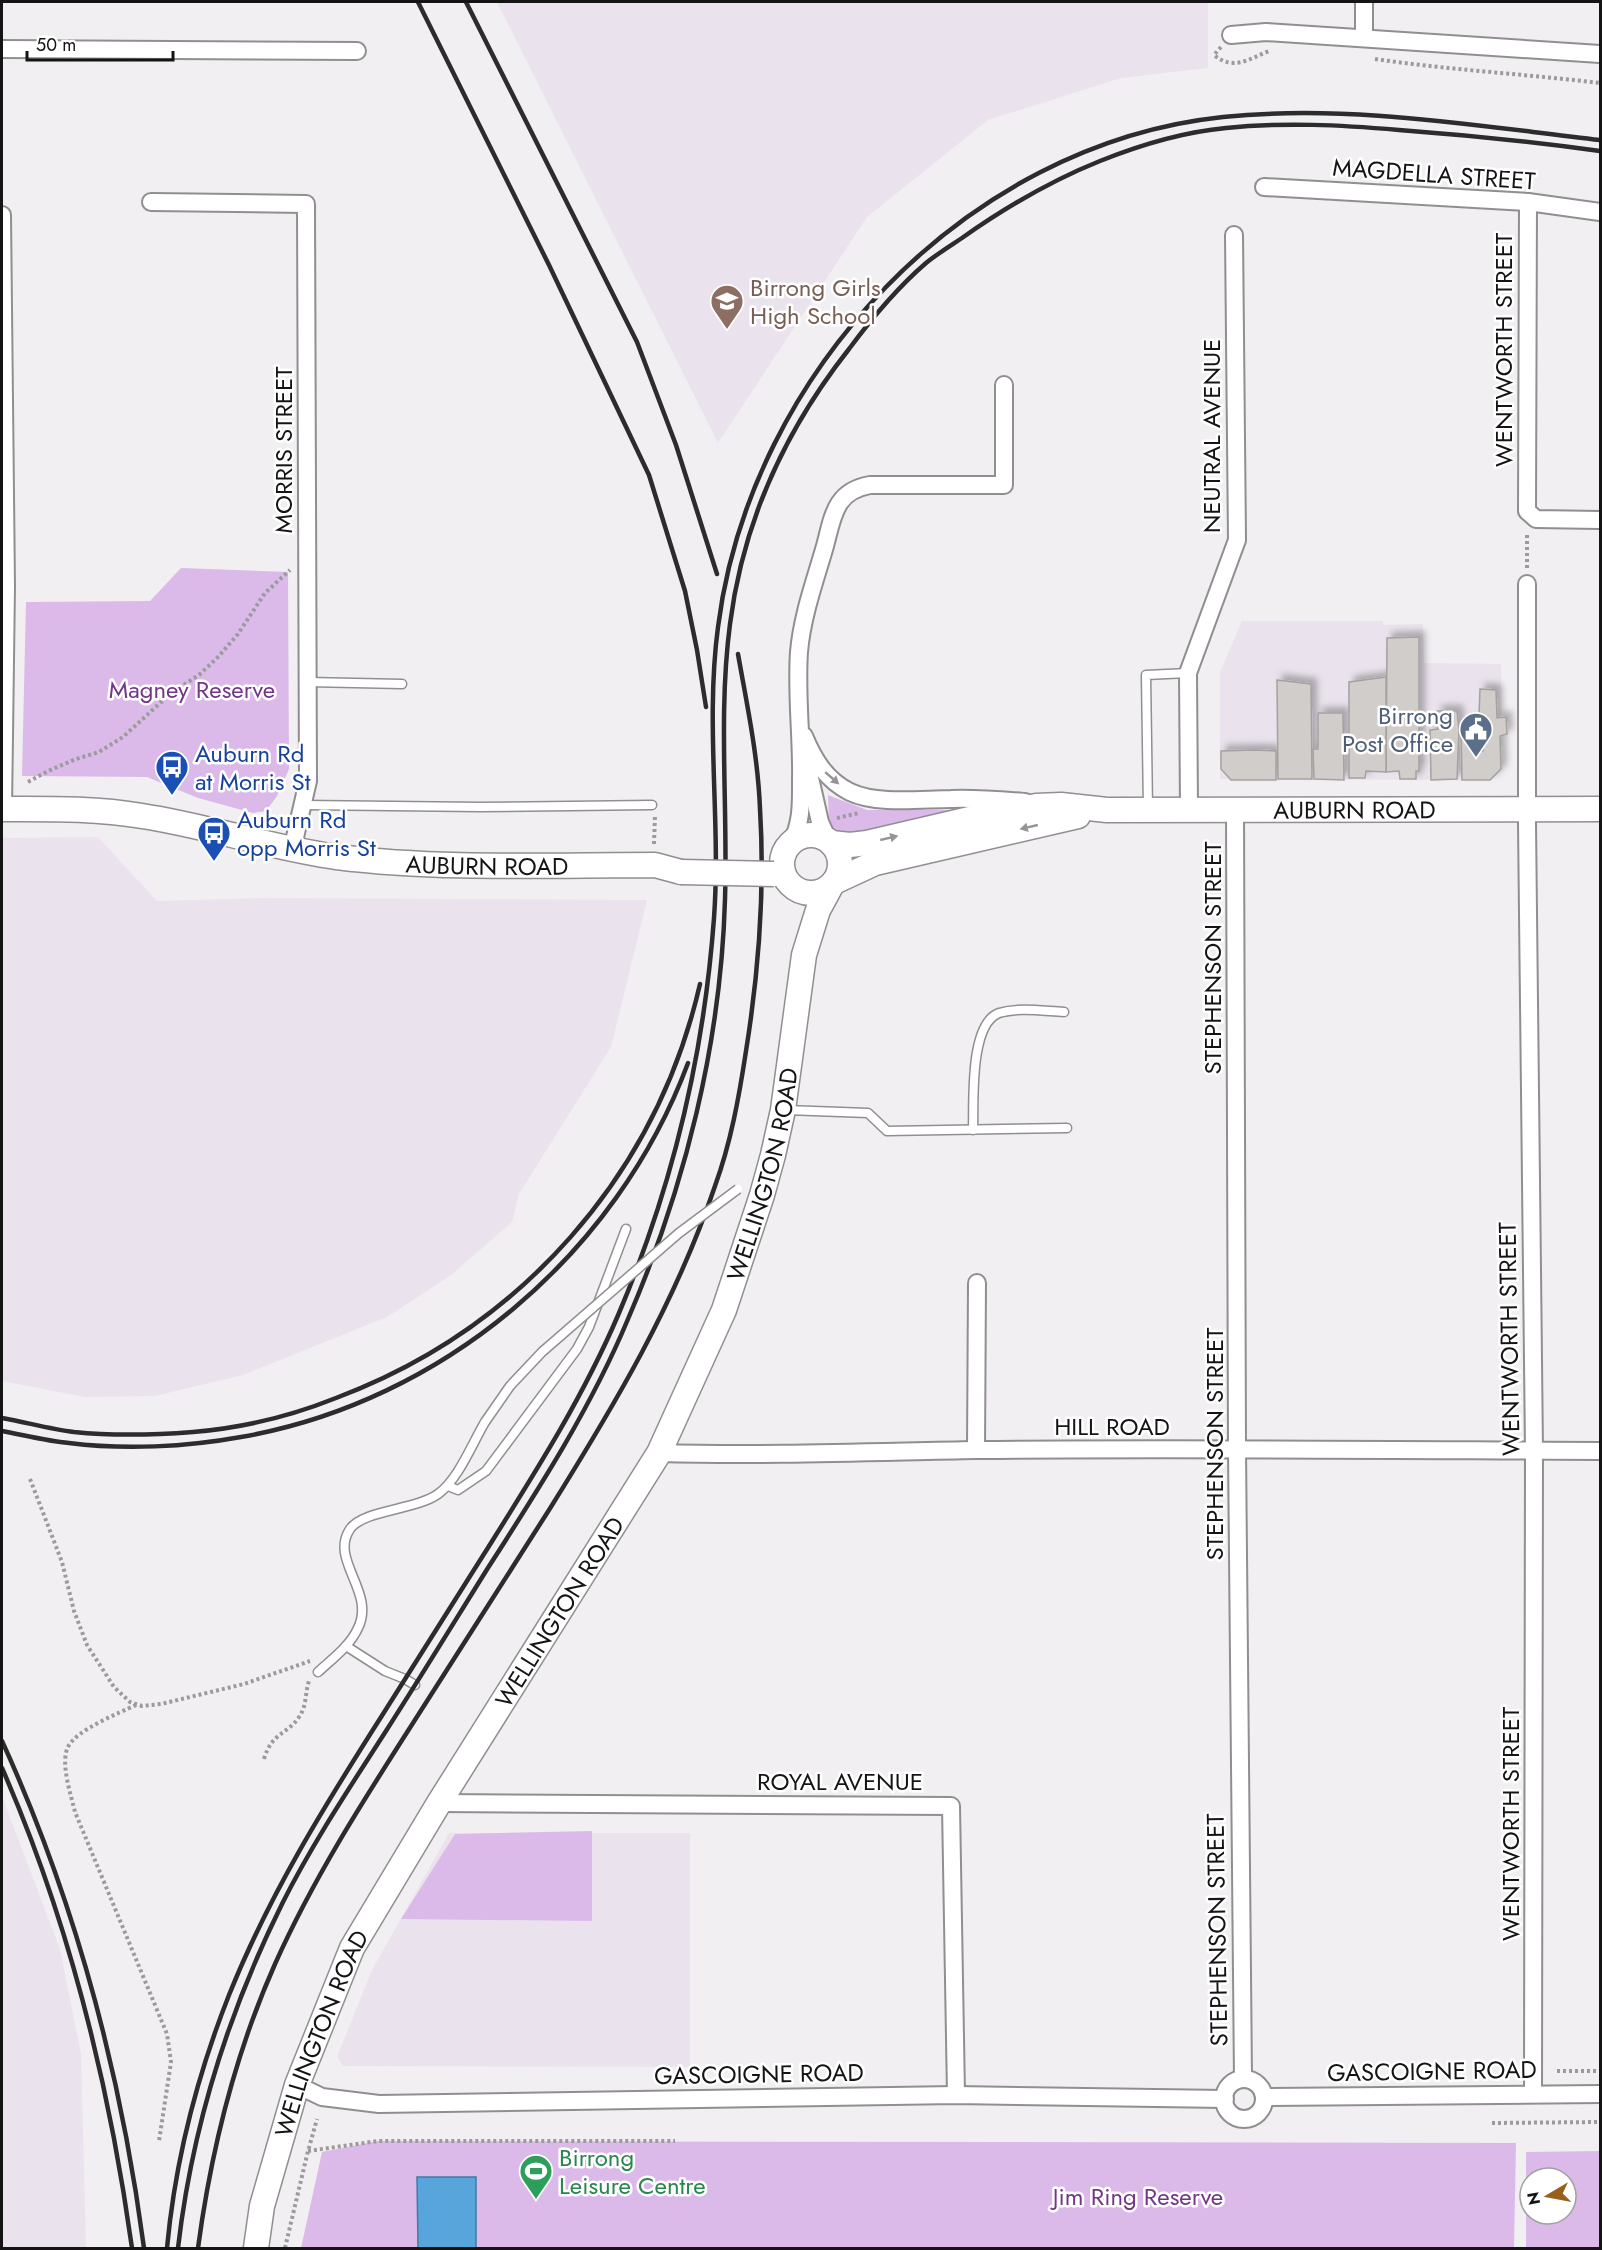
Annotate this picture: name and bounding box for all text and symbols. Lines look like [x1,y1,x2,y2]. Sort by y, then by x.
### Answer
scale bar [27,24,172,62]
text: 50 m [36,32,76,58]
street label: MAGDELLA STREET [1331,149,1537,199]
street label: WENTWORTH STREET [1486,233,1521,467]
place label: Birrong Girls High School [750,270,881,333]
school or university icon: Birrong Girls High School [709,283,745,330]
street label: NEUTRAL AVENUE [1194,339,1229,533]
street label: MORRIS STREET [266,367,301,533]
park label: Magney Reserve [109,672,275,707]
place label: Birrong Post Office [1342,698,1453,761]
public building icon: Birrong Post Office [1458,711,1494,758]
place label: Auburn Rd at Morris St [195,736,311,799]
bus stop icon: Auburn Rd at Morris St [154,749,190,796]
one-way arrow [824,772,840,785]
street label: AUBURN ROAD [1273,792,1436,827]
place label: Auburn Rd opp Morris St [237,802,376,865]
bus stop icon: Auburn Rd opp Morris St [196,815,232,862]
one-way arrow [1020,822,1039,832]
one-way arrow [880,833,899,842]
street label: STEPHENSON STREET [1195,842,1230,1074]
street label: AUBURN ROAD [405,846,568,883]
street label: WELLINGTON ROAD [717,1066,806,1285]
street label: WENTWORTH STREET [1489,1222,1529,1456]
street label: STEPHENSON STREET [1197,1328,1232,1560]
street label: HILL ROAD [1054,1409,1170,1444]
street label: WELLINGTON ROAD [486,1509,632,1714]
street label: WENTWORTH STREET [1493,1707,1528,1941]
street label: ROYAL AVENUE [757,1764,923,1799]
street label: STEPHENSON STREET [1197,1813,1237,2047]
street label: WELLINGTON ROAD [265,1923,377,2141]
street label: GASCOIGNE ROAD [1327,2052,1537,2090]
street label: GASCOIGNE ROAD [654,2055,864,2093]
place label: Birrong Leisure Centre [559,2140,706,2203]
sports icon: Birrong Leisure Centre [518,2153,554,2200]
north arrow [1518,2166,1578,2226]
park label: Jim Ring Reserve [1050,2179,1223,2214]
text: N [1521,2190,1546,2207]

